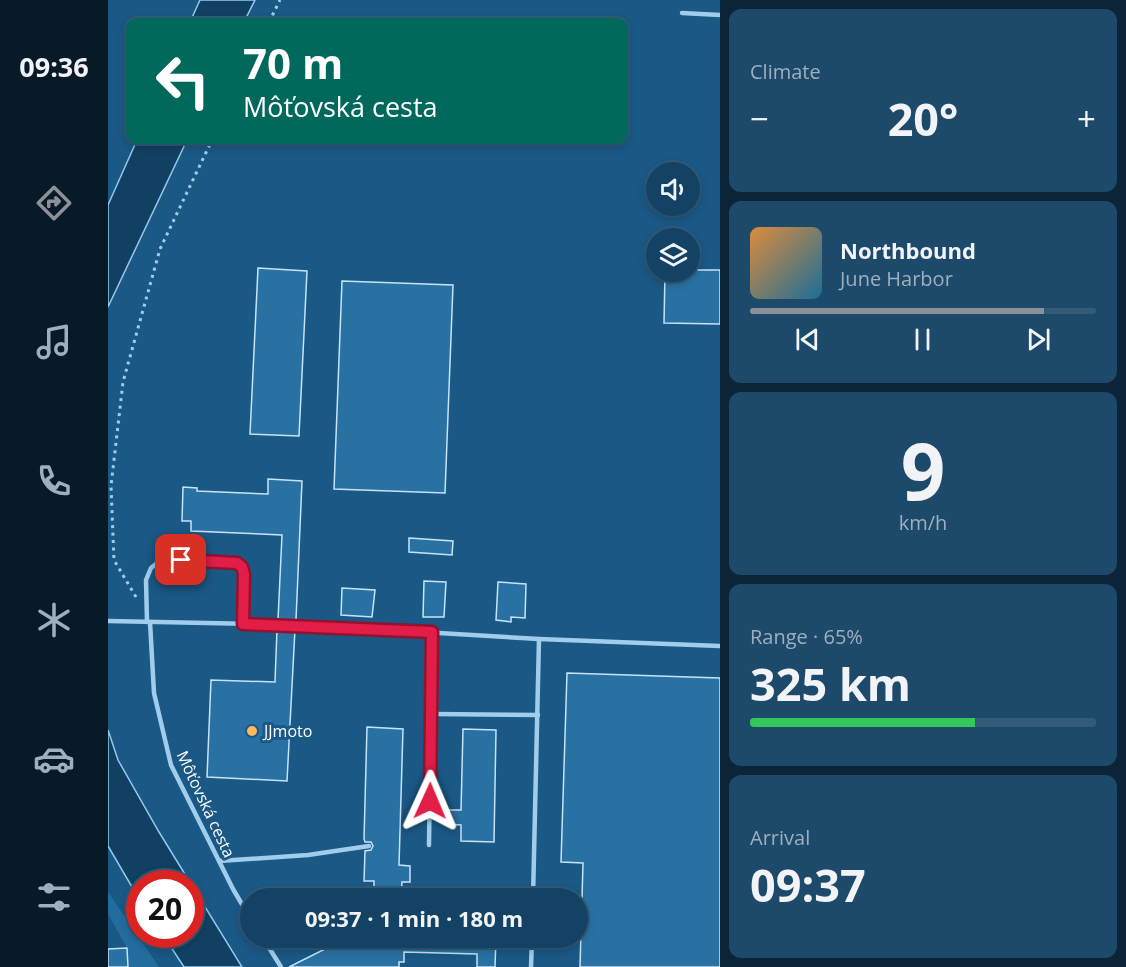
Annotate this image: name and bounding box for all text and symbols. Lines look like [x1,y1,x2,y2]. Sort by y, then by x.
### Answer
text: 70 m [243,34,343,91]
icon: left [144,42,222,120]
text: 09:36 [19,48,89,85]
text: Climate [750,58,821,85]
text: Môťovská cesta [243,88,438,125]
text: 20° [888,88,958,149]
text: − [750,96,769,141]
text: + [1077,96,1096,141]
map controls [646,162,700,282]
button: sound [646,162,700,216]
icon: directions [33,182,75,224]
button: layers [646,228,700,282]
text: Northbound [840,235,976,265]
text: June Harbor [840,265,953,292]
icon: music [33,321,75,363]
icon: previous [791,323,824,356]
icon: pause [906,323,939,356]
icon: next [1022,323,1055,356]
text: 9 [901,417,945,523]
icon: phone [33,460,75,502]
text: km/h [899,509,947,536]
pin [155,534,206,585]
icon: arrive [164,543,197,576]
icon: climate [33,599,75,641]
text: Range · 65% [750,623,863,650]
text: 325 km [750,653,911,714]
place label: JJmoto [262,720,312,742]
marker: JJmoto [245,724,259,738]
icon: car [33,738,75,780]
street label: Môťovská cesta [172,747,240,861]
position arrow [398,769,462,833]
text: Arrival [750,824,810,851]
text: 09:37 [750,854,866,915]
speed limit sign: 20 [126,870,204,948]
icon: filters [33,876,75,918]
text: 09:37 · 1 min · 180 m [305,903,523,933]

